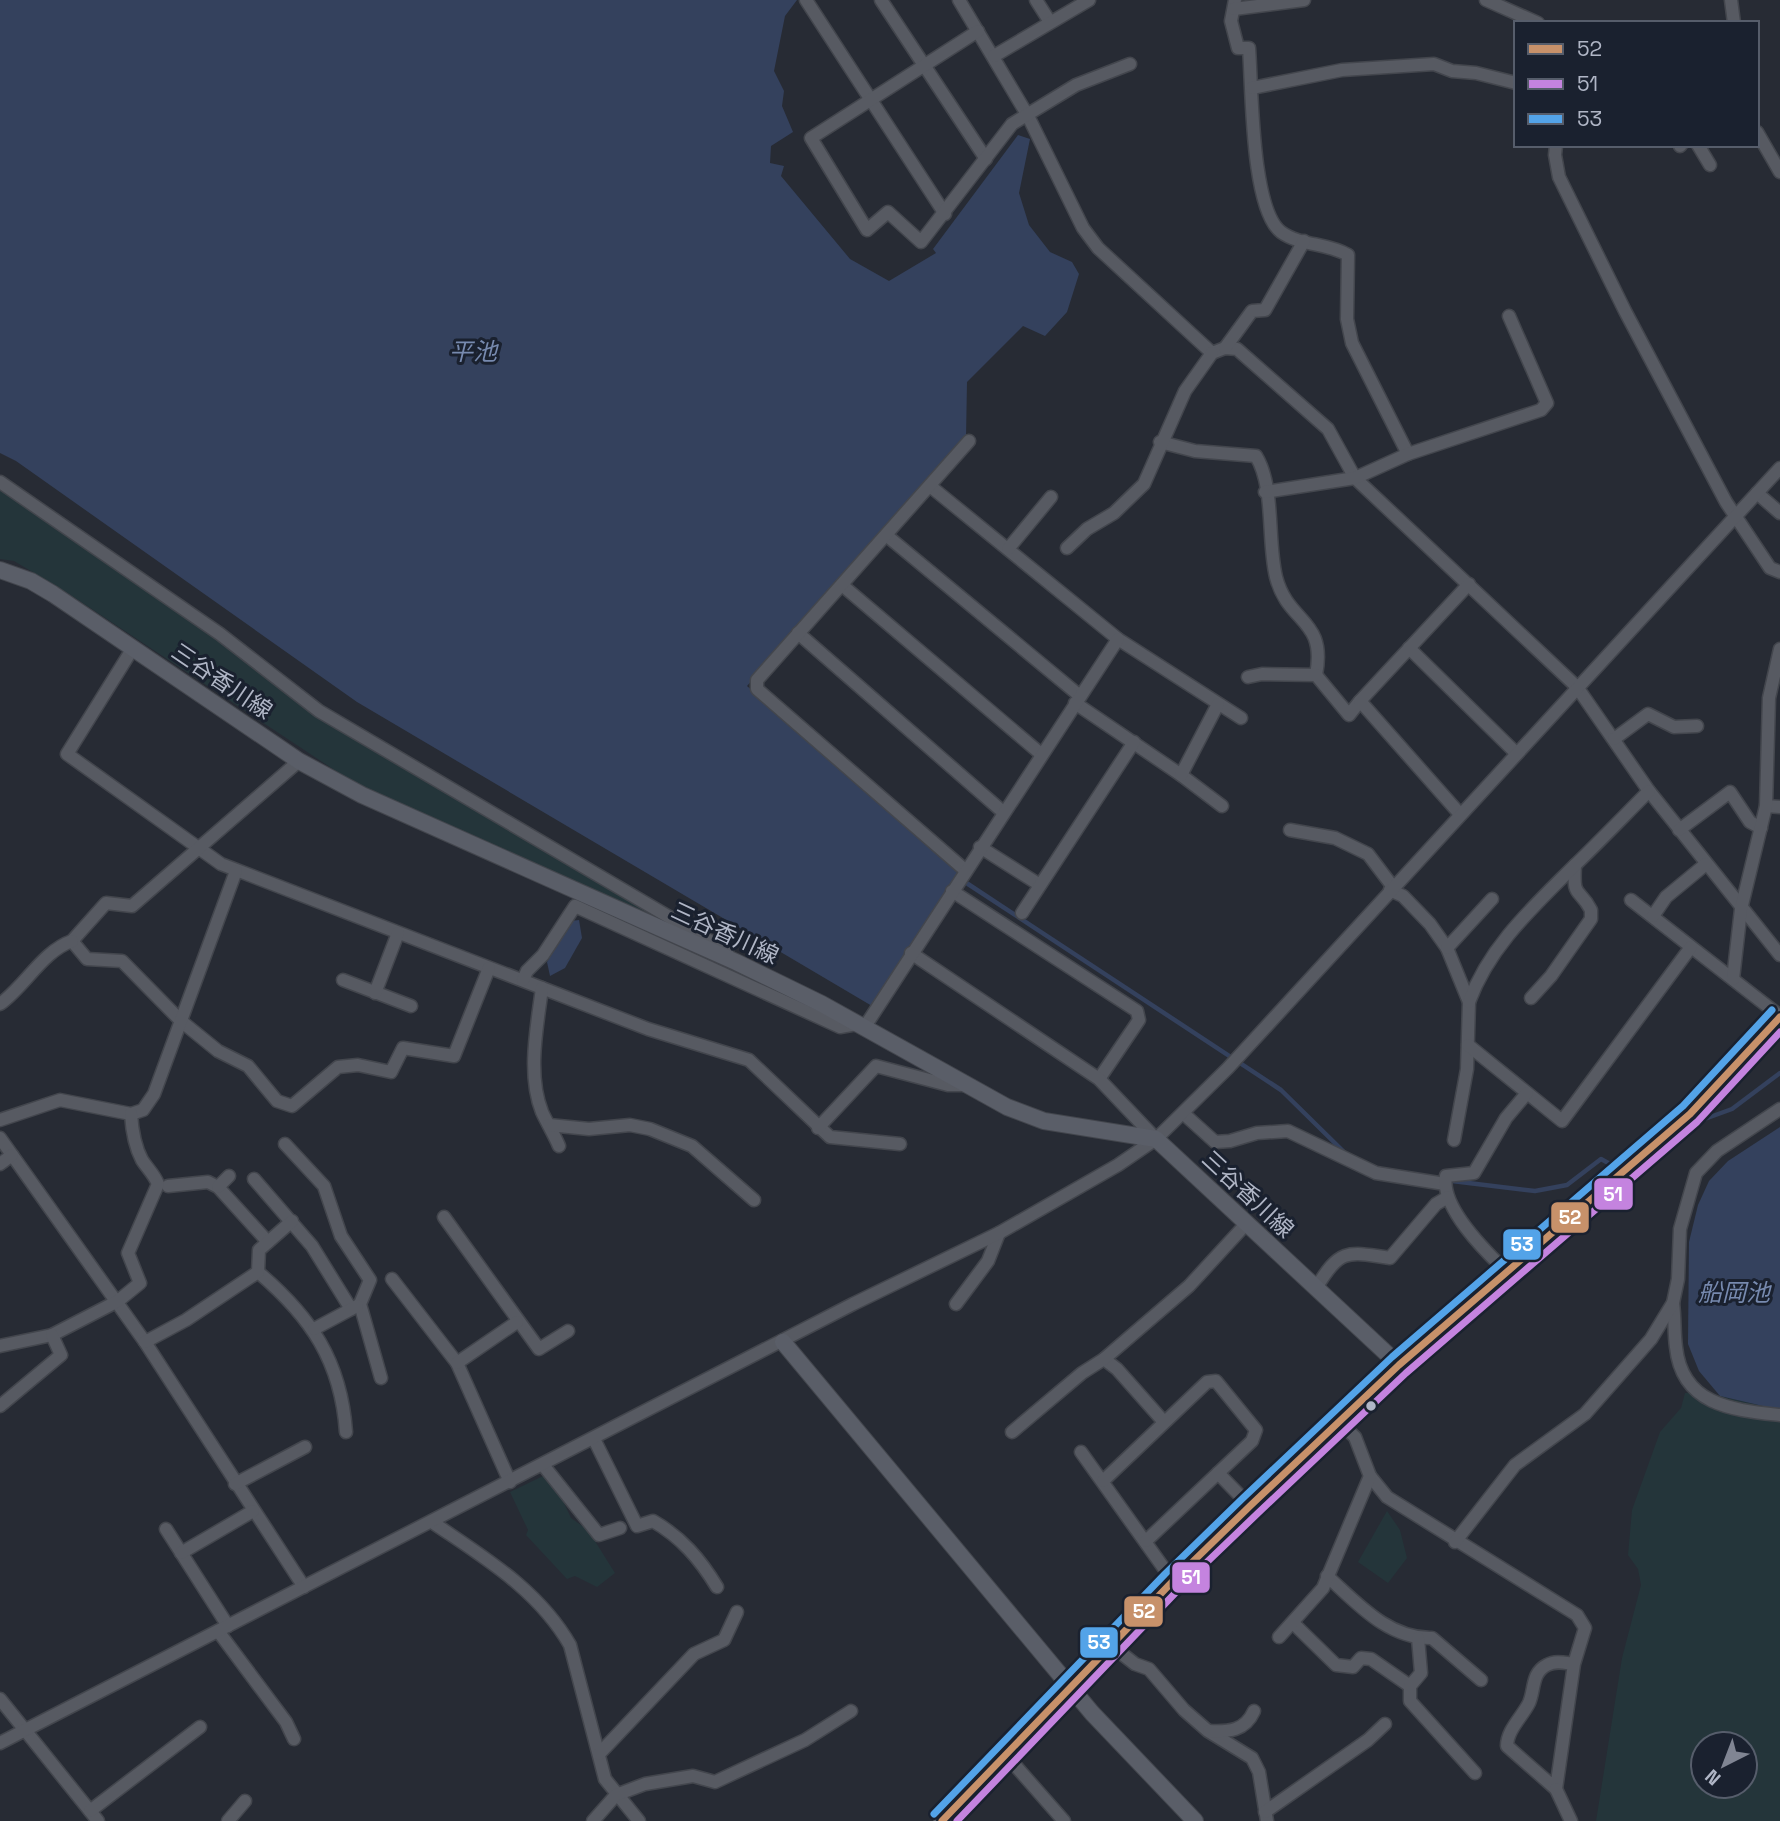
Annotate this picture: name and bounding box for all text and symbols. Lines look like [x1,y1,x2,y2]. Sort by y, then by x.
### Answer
legend [1514,21,1759,147]
text: 52 [1577,35,1602,62]
text: 51 [1577,70,1598,97]
text: 53 [1577,105,1602,132]
water label: 平池 [449,336,499,367]
street label: 三谷香川線 [166,636,278,726]
street label: 三谷香川線 [667,895,783,971]
street label: 三谷香川線 [1196,1144,1300,1244]
line badge: 51 [1593,1177,1634,1211]
text: 51 [1603,1182,1623,1207]
line badge: 52 [1550,1201,1590,1234]
text: 52 [1559,1205,1581,1230]
line badge: 53 [1502,1228,1542,1261]
text: 53 [1511,1232,1533,1257]
water label: 船岡池 [1698,1277,1772,1308]
unlabelled marker [1364,1399,1378,1413]
line badge: 51 [1171,1561,1211,1594]
text: 51 [1181,1565,1201,1590]
line badge: 52 [1123,1595,1164,1628]
text: 52 [1133,1599,1155,1624]
line badge: 53 [1079,1626,1119,1659]
text: 53 [1088,1630,1110,1655]
north arrow [1689,1730,1759,1800]
text: N [1700,1764,1726,1791]

